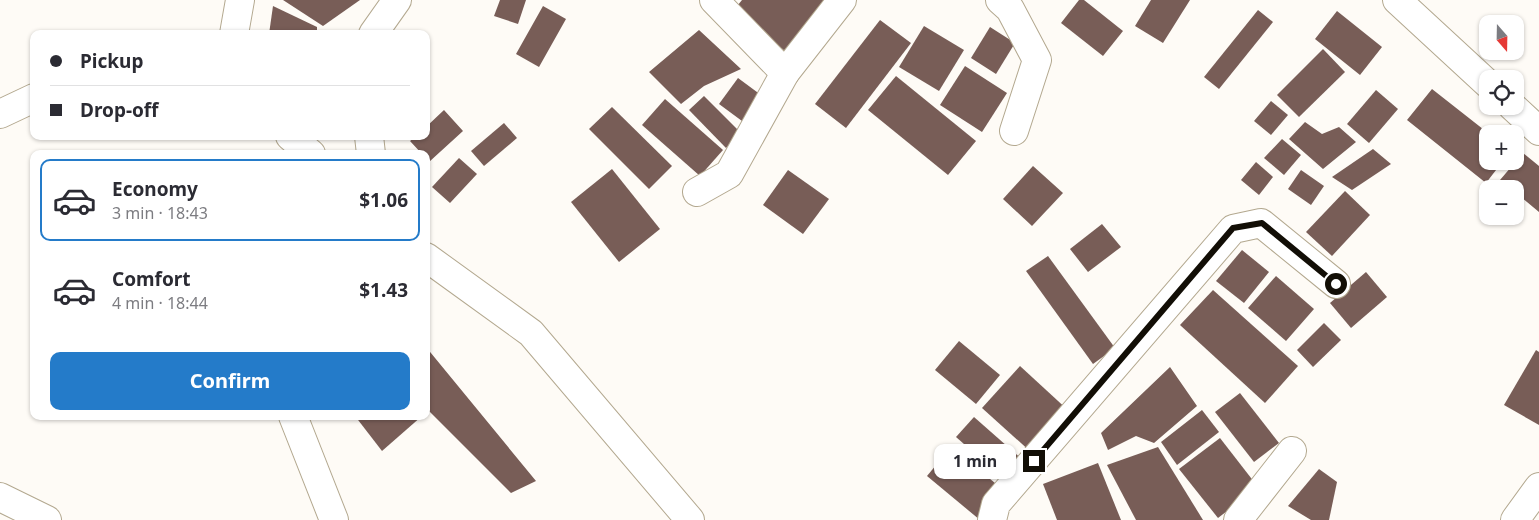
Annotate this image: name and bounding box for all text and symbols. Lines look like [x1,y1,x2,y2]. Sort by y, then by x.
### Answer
north arrow [1479,15,1524,60]
map controls [1479,15,1524,225]
text: Pickup [80,48,143,74]
button: locate [1479,70,1524,115]
text: Drop-off [80,97,159,123]
button: + [1479,125,1524,170]
text: Economy [112,176,198,202]
icon: car [52,178,97,223]
button: − [1479,180,1524,225]
text: $1.06 [359,187,408,213]
text: 3 min · 18:43 [112,202,208,224]
text: Comfort [112,266,191,292]
icon: car [52,268,97,313]
route start [1325,273,1347,295]
text: $1.43 [359,277,408,303]
text: 4 min · 18:44 [112,292,208,314]
button: Confirm [50,352,410,410]
callout: 1 min [934,444,1016,478]
text: 1 min [953,450,997,472]
route end [1023,450,1045,472]

